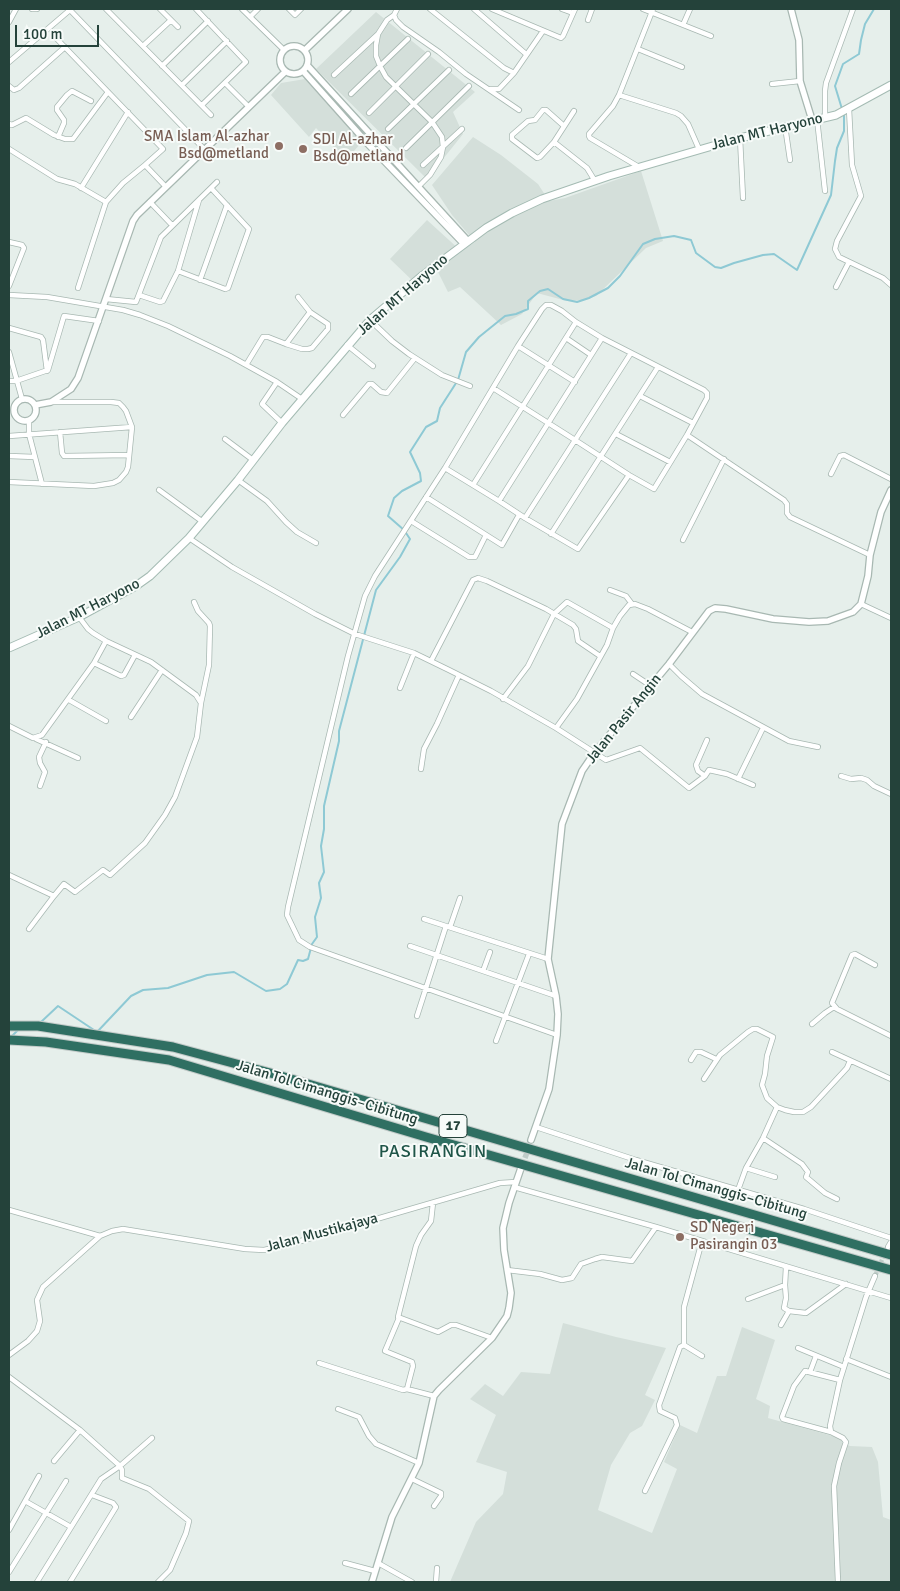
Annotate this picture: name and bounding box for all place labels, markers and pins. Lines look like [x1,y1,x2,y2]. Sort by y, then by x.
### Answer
place label: SMA Islam Al-azhar Bsd@metland [144,128,269,163]
place label: SDI Al-azhar Bsd@metland [313,131,404,166]
marker: SMA Islam Al-azhar Bsd@metland [273,140,285,152]
marker: SDI Al-azhar Bsd@metland [297,143,309,155]
place label: SD Negeri Pasirangin 03 [690,1219,777,1254]
marker: SD Negeri Pasirangin 03 [674,1231,686,1243]

